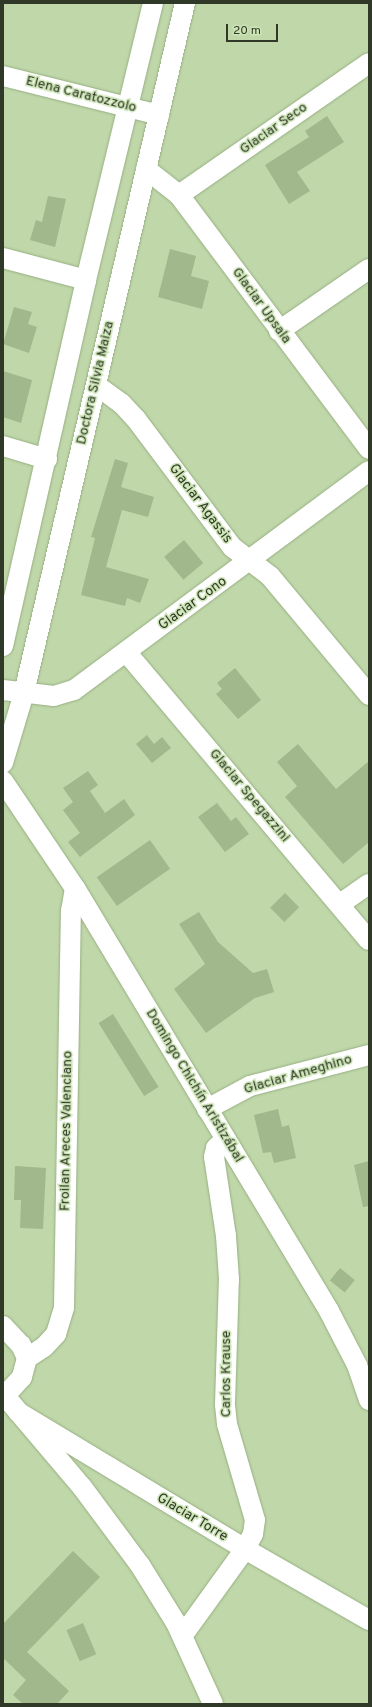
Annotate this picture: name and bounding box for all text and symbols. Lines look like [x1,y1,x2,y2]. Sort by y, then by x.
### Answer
scale bar [228,16,280,42]
text: 20 m [233,23,261,39]
street label: Elena Caratozzolo [24,73,138,117]
street label: Glaciar Seco [237,100,311,158]
street label: Glaciar Upsala [228,265,294,347]
street label: Doctora Silvia Maiza [74,320,118,446]
street label: Glaciar Agassis [165,461,235,547]
street label: Glaciar Cono [156,574,230,634]
street label: Glaciar Spegazzini [205,746,293,846]
street label: Domingo Chichín Aristizábal [141,1006,247,1166]
street label: Froilan Areces Valenciano [57,1050,77,1212]
street label: Glaciar Ameghino [242,1051,354,1099]
street label: Carlos Krause [219,1331,235,1417]
street label: Glaciar Torre [153,1490,231,1546]

